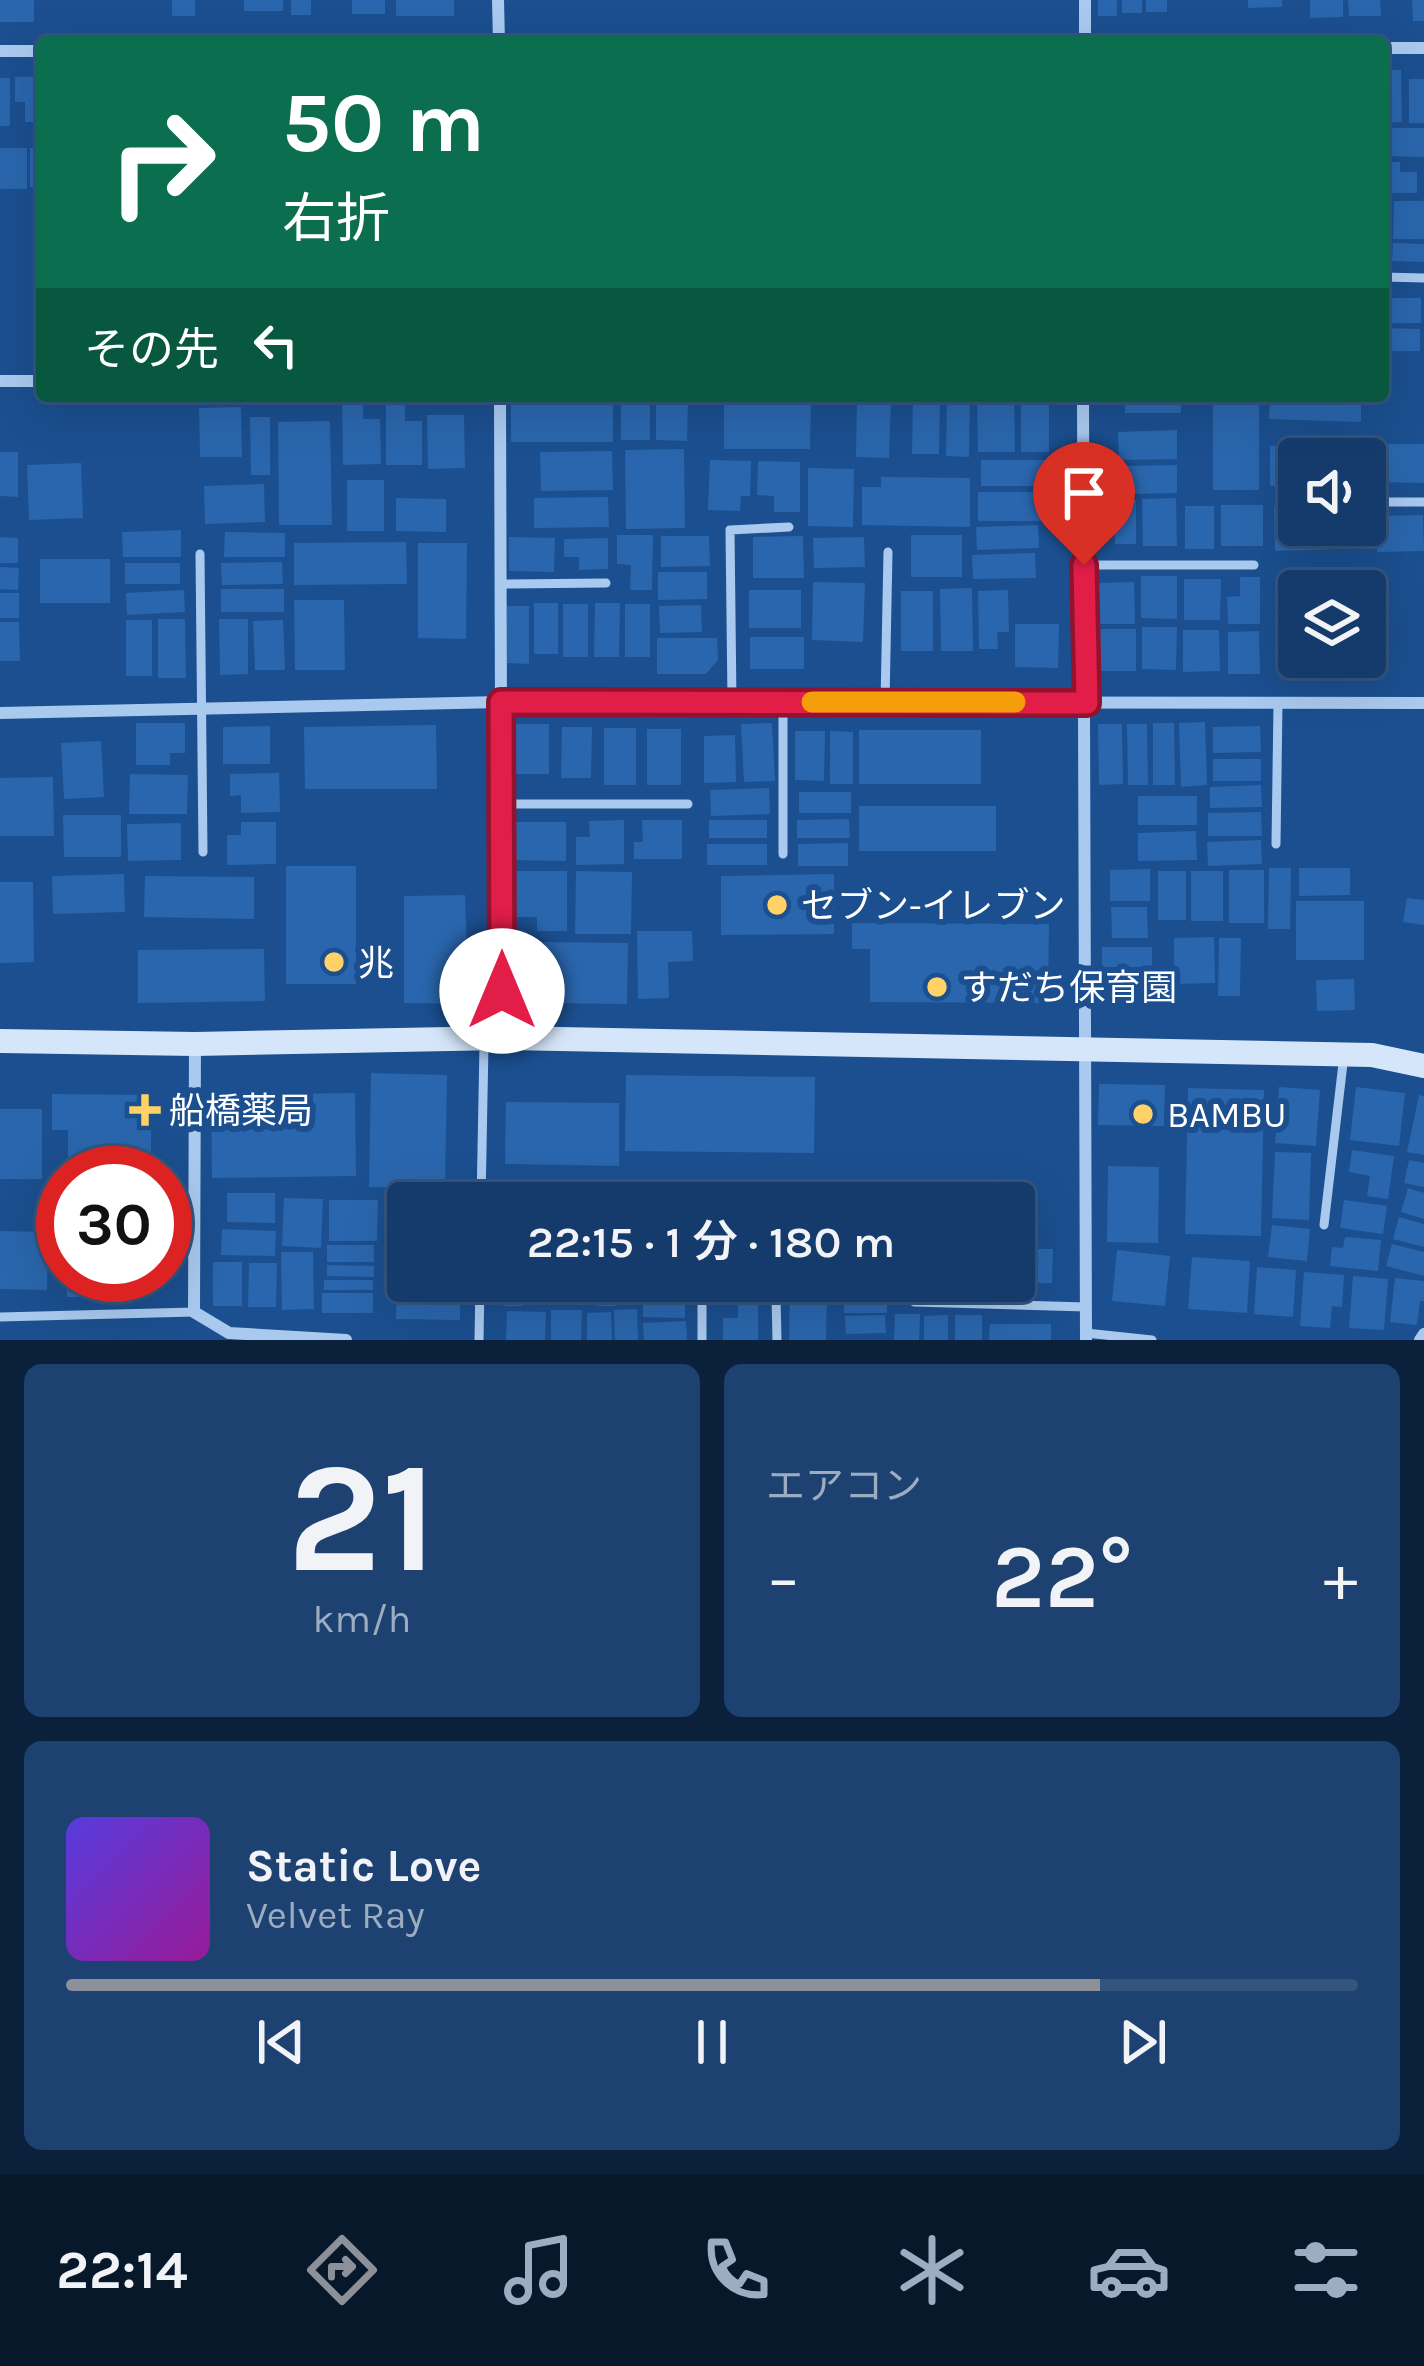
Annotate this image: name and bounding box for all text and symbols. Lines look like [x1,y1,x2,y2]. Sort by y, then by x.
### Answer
text: 50 m [282,74,485,172]
icon: right [84,84,240,240]
text: 右折 [282,187,390,251]
icon: left [243,312,309,378]
text: その先 [84,324,219,376]
map controls [1278,438,1386,678]
button: sound [1278,438,1386,546]
pin [1033,442,1135,565]
icon: arrive [1051,460,1117,526]
button: layers [1278,570,1386,678]
place label: セブン-イレブン [801,885,1066,927]
marker: セブン-イレブン [764,892,790,918]
position arrow [439,928,565,1054]
place label: 兆 [358,942,394,984]
marker: 兆 [321,949,347,975]
place label: すだち保育園 [961,967,1177,1009]
marker: すだち保育園 [924,974,950,1000]
place label: 船橋薬局 [169,1090,313,1132]
place label: BAMBU [1167,1094,1286,1136]
marker: 船橋薬局 [132,1097,158,1123]
marker: BAMBU [1130,1101,1156,1127]
speed limit sign: 30 [36,1146,192,1302]
text: 22:15 · 1 分 · 180 m [527,1216,895,1268]
text: 21 [287,1427,437,1609]
text: エアコン [766,1463,922,1509]
text: 22° [991,1524,1133,1630]
text: − [766,1539,801,1617]
text: + [1323,1539,1358,1617]
text: km/h [313,1596,411,1642]
text: Static Love [246,1840,481,1892]
text: Velvet Ray [246,1892,425,1938]
icon: previous [248,2009,314,2075]
icon: pause [679,2009,745,2075]
icon: next [1110,2009,1176,2075]
icon: directions [300,2228,384,2312]
icon: music [497,2228,581,2312]
icon: phone [694,2228,778,2312]
icon: climate [890,2228,974,2312]
icon: car [1087,2228,1171,2312]
icon: filters [1284,2228,1368,2312]
text: 22:14 [56,2238,188,2302]

